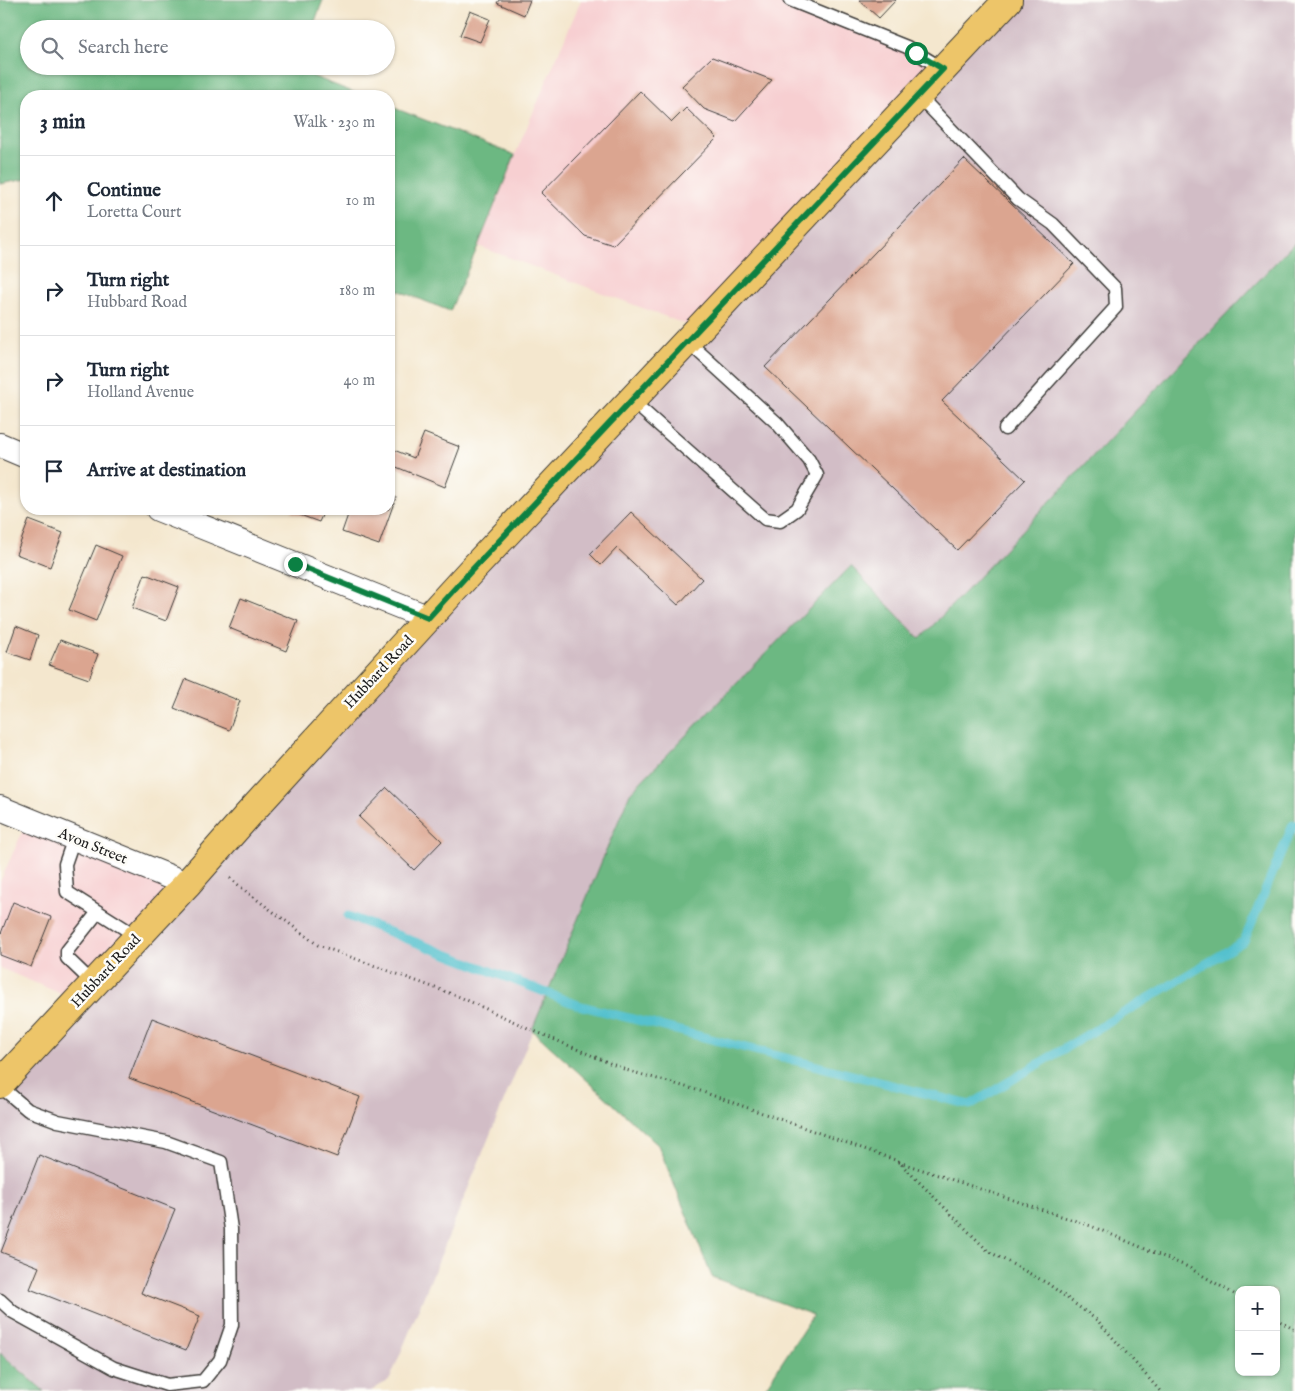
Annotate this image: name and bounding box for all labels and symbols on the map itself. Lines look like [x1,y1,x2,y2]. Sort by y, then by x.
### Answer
route start [905,42,928,65]
route end [284,553,307,576]
street label: Hubbard Road [340,631,419,713]
street label: Avon Street [55,823,130,868]
street label: Hubbard Road [67,930,146,1012]

